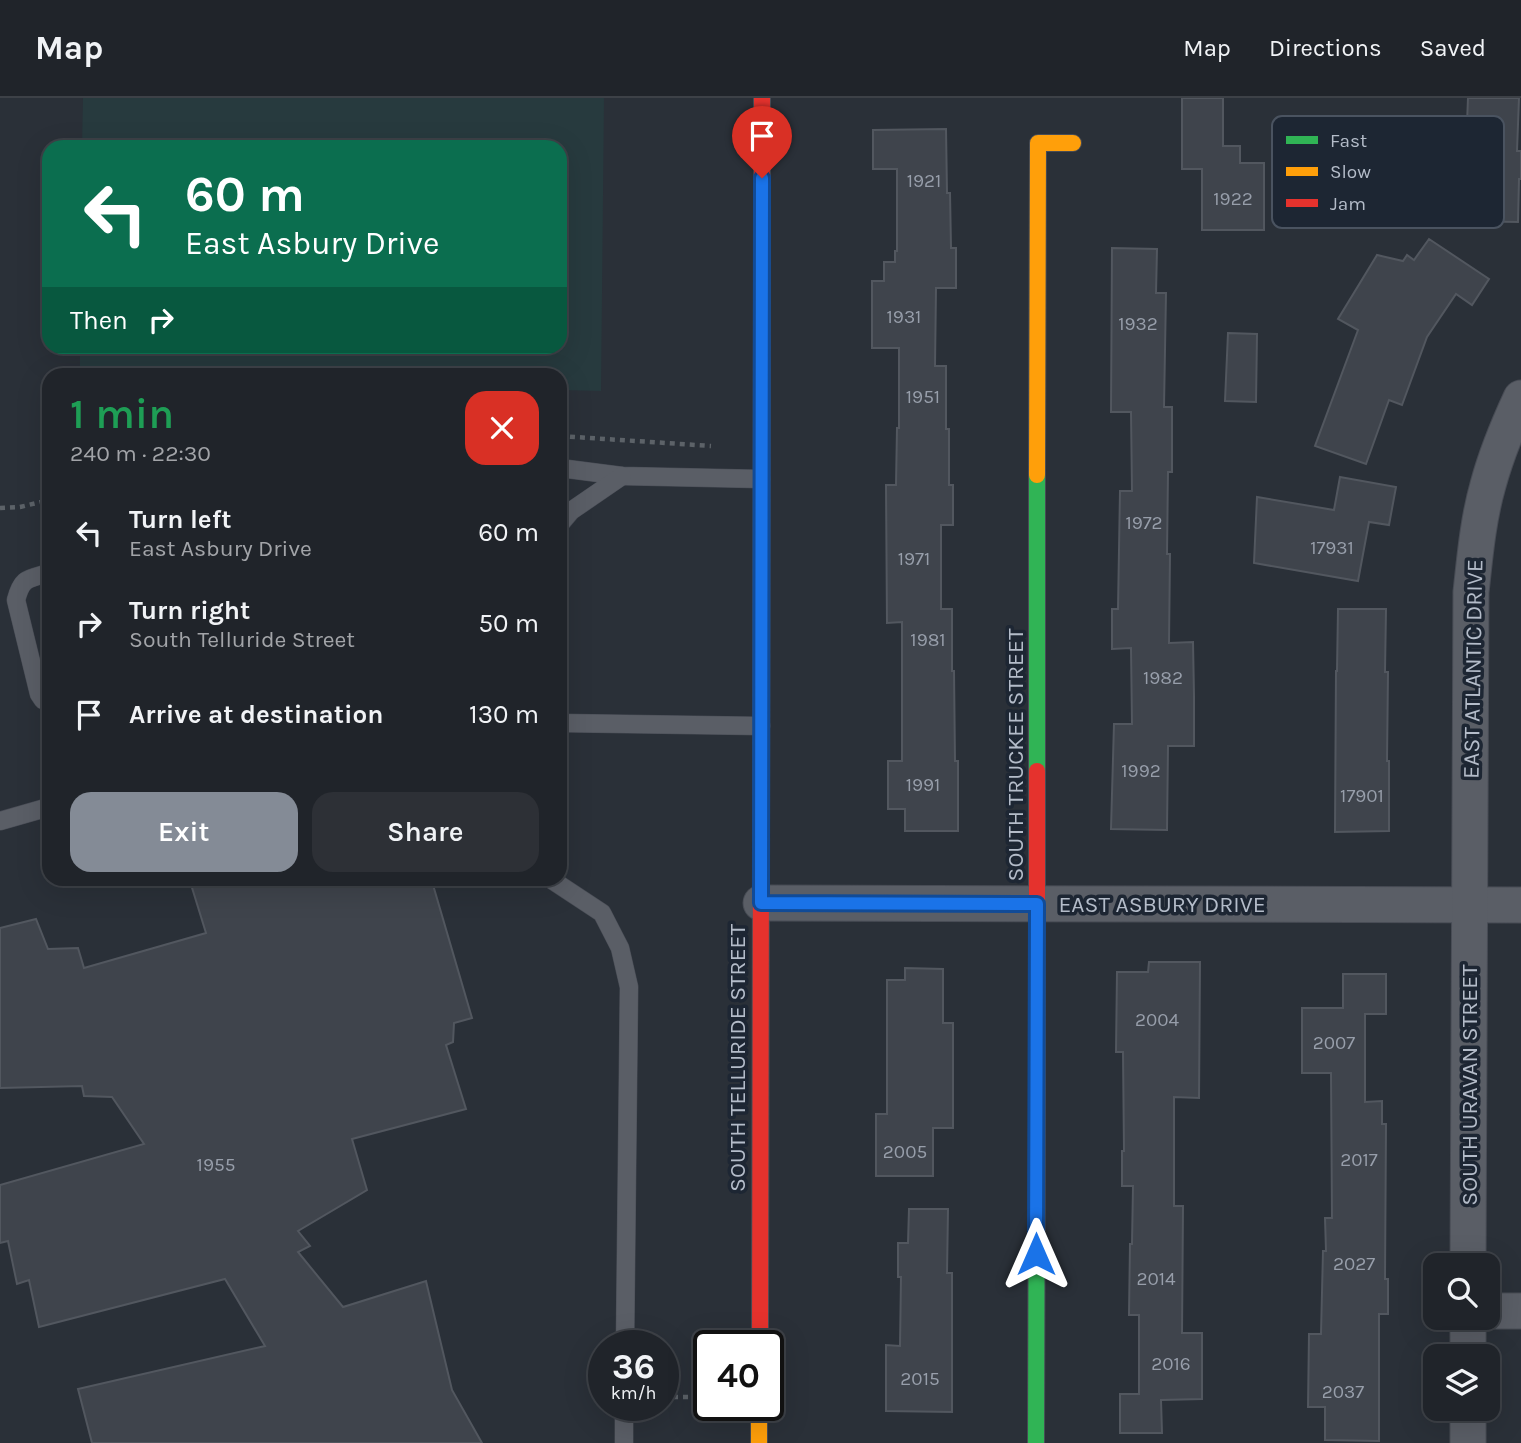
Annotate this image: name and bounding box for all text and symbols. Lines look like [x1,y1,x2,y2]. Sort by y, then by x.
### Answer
text: Map [35,29,103,67]
text: Map [1183,34,1231,62]
text: Directions [1269,34,1382,62]
text: Saved [1420,34,1486,62]
pin [732,106,792,178]
legend [1272,116,1504,228]
icon: arrive [743,117,781,155]
text: Fast [1330,130,1367,152]
text: Slow [1330,161,1371,183]
text: 60 m [185,166,305,223]
icon: left [70,168,161,259]
house number: 1921 [907,170,941,192]
house number: 1922 [1213,188,1253,210]
text: Jam [1330,193,1366,215]
text: East Asbury Drive [185,225,439,262]
icon: right [142,301,180,339]
text: Then [70,305,128,336]
house number: 1931 [887,306,921,328]
house number: 1932 [1118,313,1158,335]
house number: 1951 [906,386,940,408]
text: 1 min [70,389,174,439]
button: close [465,391,539,465]
text: 240 m · 22:30 [70,440,211,467]
text: Turn left [129,504,231,535]
house number: 1972 [1125,512,1163,534]
icon: left [70,514,108,552]
text: 60 m [478,517,539,548]
text: East Asbury Drive [129,535,312,562]
house number: 17931 [1310,537,1354,559]
house number: 1971 [898,548,930,570]
street label: EAST ATLANTIC DRIVE [1458,559,1488,779]
text: Turn right [129,595,250,626]
icon: right [70,605,108,643]
text: 50 m [478,608,539,639]
text: South Telluride Street [129,626,355,653]
street label: SOUTH TRUCKEE STREET [1002,628,1029,882]
house number: 1981 [910,629,946,651]
house number: 1982 [1143,667,1183,689]
icon: arrive [70,696,108,734]
text: Arrive at destination [129,699,383,730]
text: 130 m [469,699,539,730]
house number: 1992 [1121,760,1161,782]
house number: 1991 [906,774,940,796]
house number: 17901 [1340,785,1384,807]
button: Exit [70,792,298,872]
button: Share [312,792,539,872]
street label: EAST ASBURY DRIVE [1058,891,1266,918]
street label: SOUTH TELLURIDE STREET [724,923,751,1192]
street label: SOUTH URAVAN STREET [1456,964,1483,1206]
house number: 2004 [1135,1009,1179,1031]
house number: 2007 [1313,1032,1355,1054]
house number: 2005 [883,1141,927,1163]
house number: 2017 [1340,1149,1378,1171]
house number: 1955 [197,1154,235,1176]
position arrow [999,1217,1073,1291]
house number: 2027 [1333,1253,1375,1275]
map controls [1423,1253,1500,1421]
button: search [1423,1253,1500,1330]
house number: 2014 [1136,1268,1176,1290]
speed limit sign: 40 [693,1330,784,1421]
button: layers [1423,1344,1500,1421]
text: 36 [612,1346,655,1387]
house number: 2016 [1151,1353,1191,1375]
house number: 2015 [900,1368,940,1390]
house number: 2037 [1322,1381,1364,1403]
text: km/h [611,1382,656,1404]

